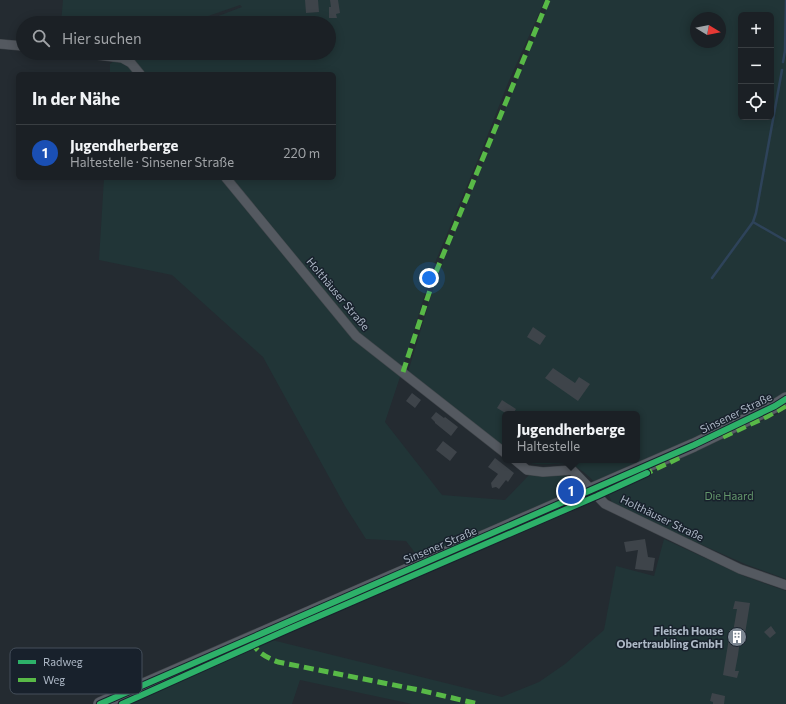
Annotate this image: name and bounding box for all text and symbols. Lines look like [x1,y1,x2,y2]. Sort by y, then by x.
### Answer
north arrow [690,12,726,48]
map controls [738,12,774,120]
button: + [738,12,774,48]
search box [16,16,336,60]
icon: search [30,27,52,49]
text: Hier suchen [62,29,142,47]
button: − [738,48,774,84]
button: locate [738,84,774,120]
text: In der Nähe [32,88,120,109]
text: Jugendherberge [70,136,179,154]
text: 1 [42,145,48,161]
text: 220 m [283,145,320,161]
text: Haltestelle · Sinsener Straße [70,154,234,170]
street label: Holthäuser Straße [304,255,373,333]
your location [419,268,439,288]
street label: Sinsener Straße [698,389,774,436]
popup [502,411,640,463]
text: Jugendherberge [517,420,625,438]
text: Haltestelle [517,438,580,454]
pin: 1 [558,476,584,506]
park label: Die Haard [704,489,754,502]
street label: Holthäuser Straße [618,492,706,543]
street label: Sinsener Straße [401,523,479,566]
place label: Fleisch House Obertraubling GmbH [617,624,723,650]
building icon: Fleisch House Obertraubling GmbH [726,626,748,648]
legend [10,648,142,694]
text: Radweg [43,655,83,668]
text: Weg [43,673,65,686]

